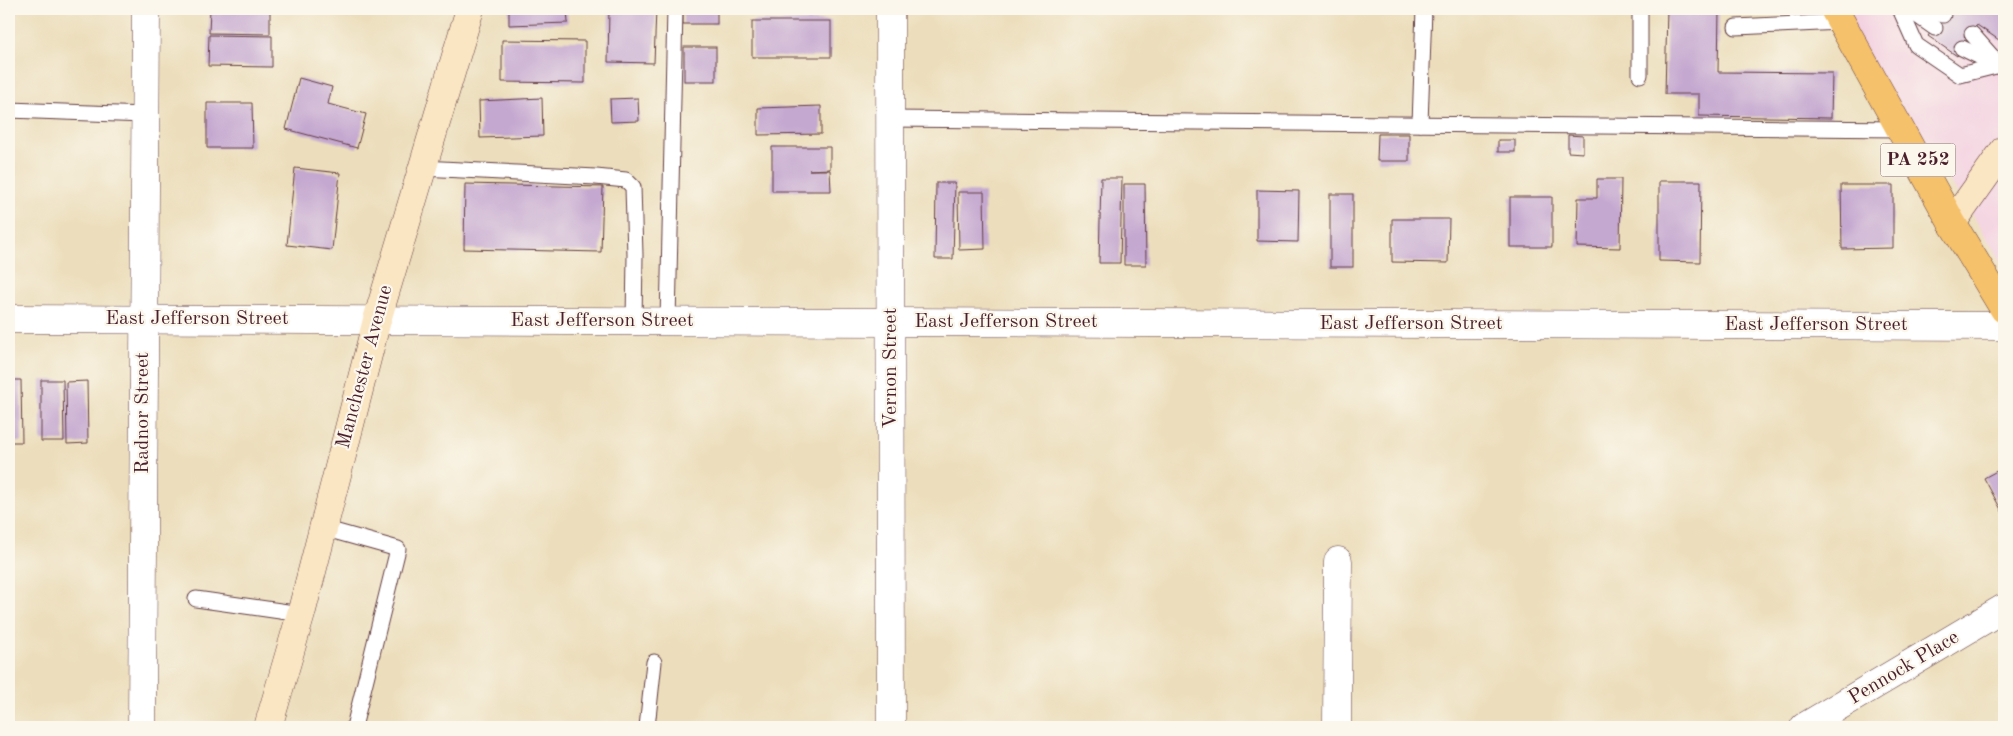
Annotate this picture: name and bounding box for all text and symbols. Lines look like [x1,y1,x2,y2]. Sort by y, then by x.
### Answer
road number: PA 252 [1880,144,1956,176]
street label: Manchester Avenue [334,283,396,451]
street label: Vernon Street [881,307,901,429]
street label: East Jefferson Street [105,309,289,329]
street label: East Jefferson Street [510,311,694,331]
street label: East Jefferson Street [914,312,1098,332]
street label: East Jefferson Street [1319,314,1503,334]
street label: East Jefferson Street [1724,315,1908,335]
street label: Radnor Street [133,352,153,474]
street label: Pennock Place [1845,627,1963,709]

